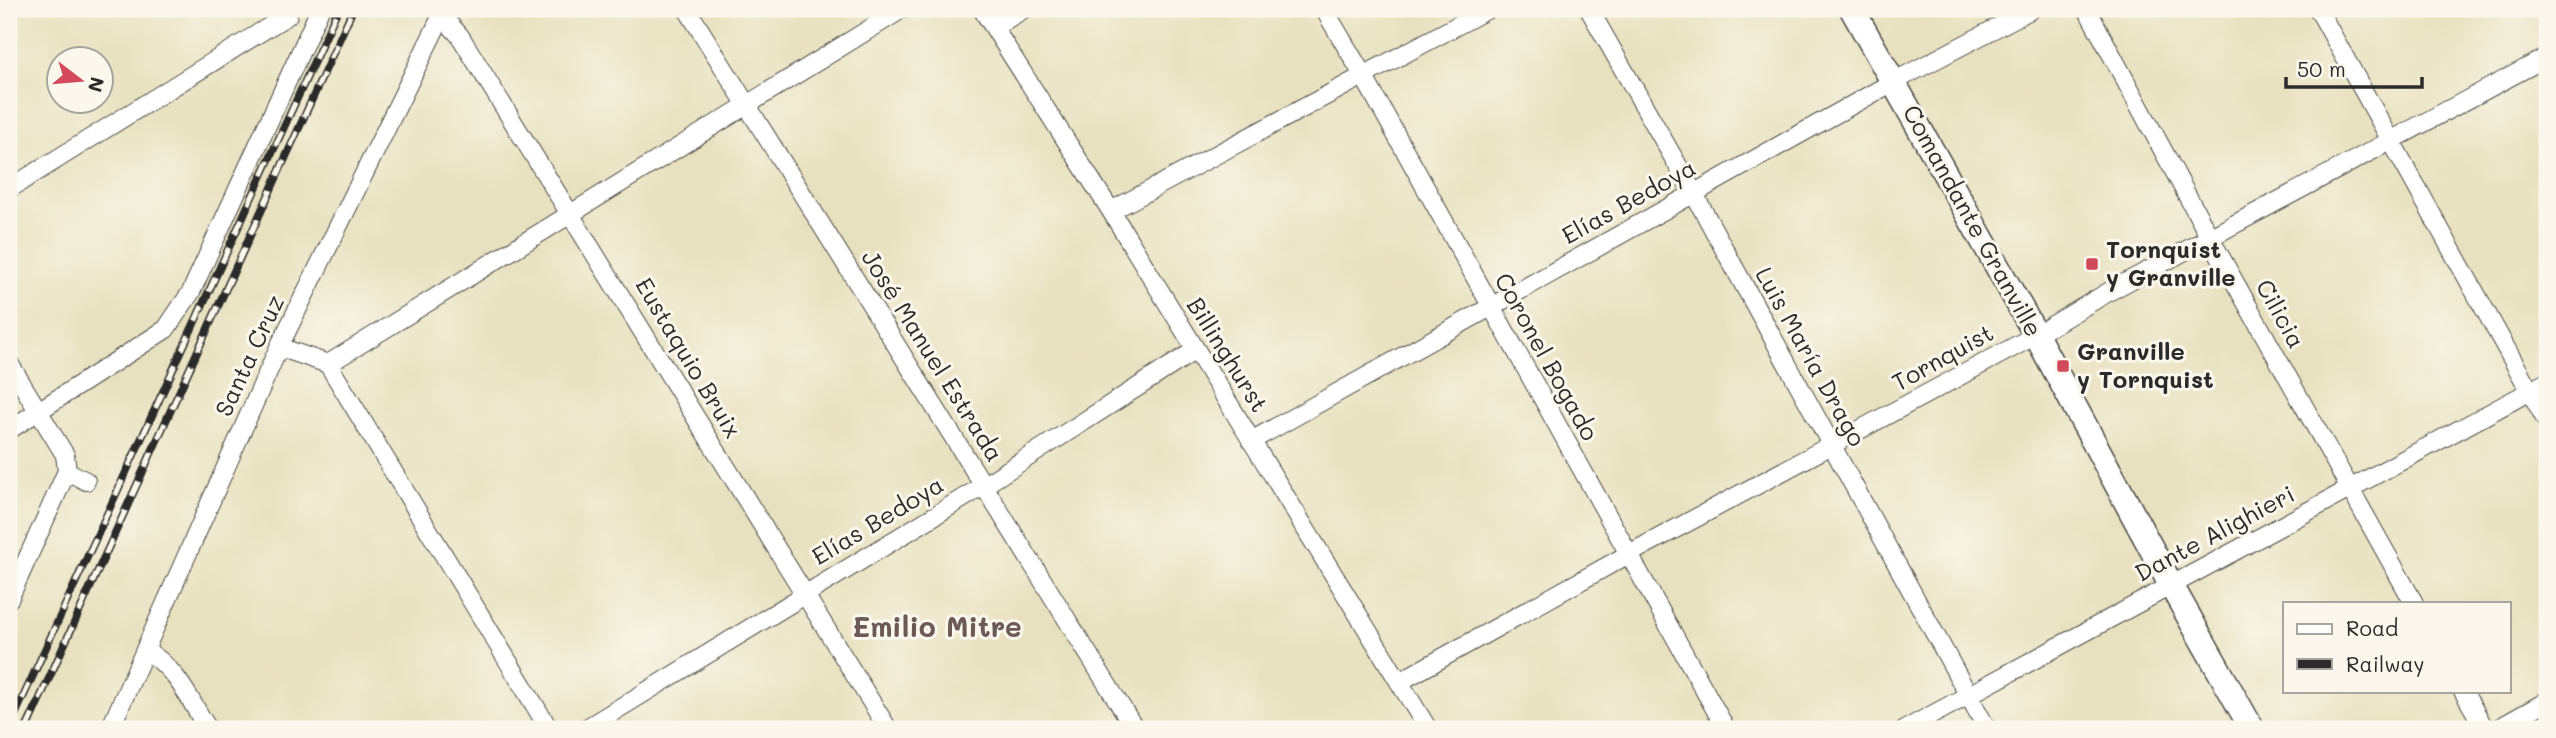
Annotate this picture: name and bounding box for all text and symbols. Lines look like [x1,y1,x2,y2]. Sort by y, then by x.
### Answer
north arrow [46,46,116,116]
scale bar [2286,46,2423,90]
text: 50 m [2297,55,2346,82]
text: N [83,74,111,95]
street label: Comandante Granville [1897,99,2050,342]
street label: Elías Bedoya [1556,151,1701,250]
place label: Tornquist y Granville [2106,233,2236,292]
street label: José Manuel Estrada [856,244,1011,467]
marker: Tornquist y Granville [2084,256,2100,272]
street label: Luis María Drago [1749,261,1873,451]
street label: Coronel Bogado [1488,267,1606,446]
street label: Eustaquio Bruix [629,271,749,443]
street label: Cilicia [2250,273,2313,353]
street label: Santa Cruz [207,290,290,421]
street label: Billinghurst [1181,291,1276,417]
street label: Tornquist [1886,316,1998,397]
place label: Granville y Tornquist [2077,335,2214,394]
marker: Granville y Tornquist [2055,358,2071,374]
street label: Elías Bedoya [806,468,949,571]
street label: Dante Alighieri [2129,477,2300,588]
legend [2283,602,2510,692]
district label: Emilio Mitre [852,608,1022,644]
text: Road [2346,614,2398,641]
text: Railway [2346,650,2425,677]

